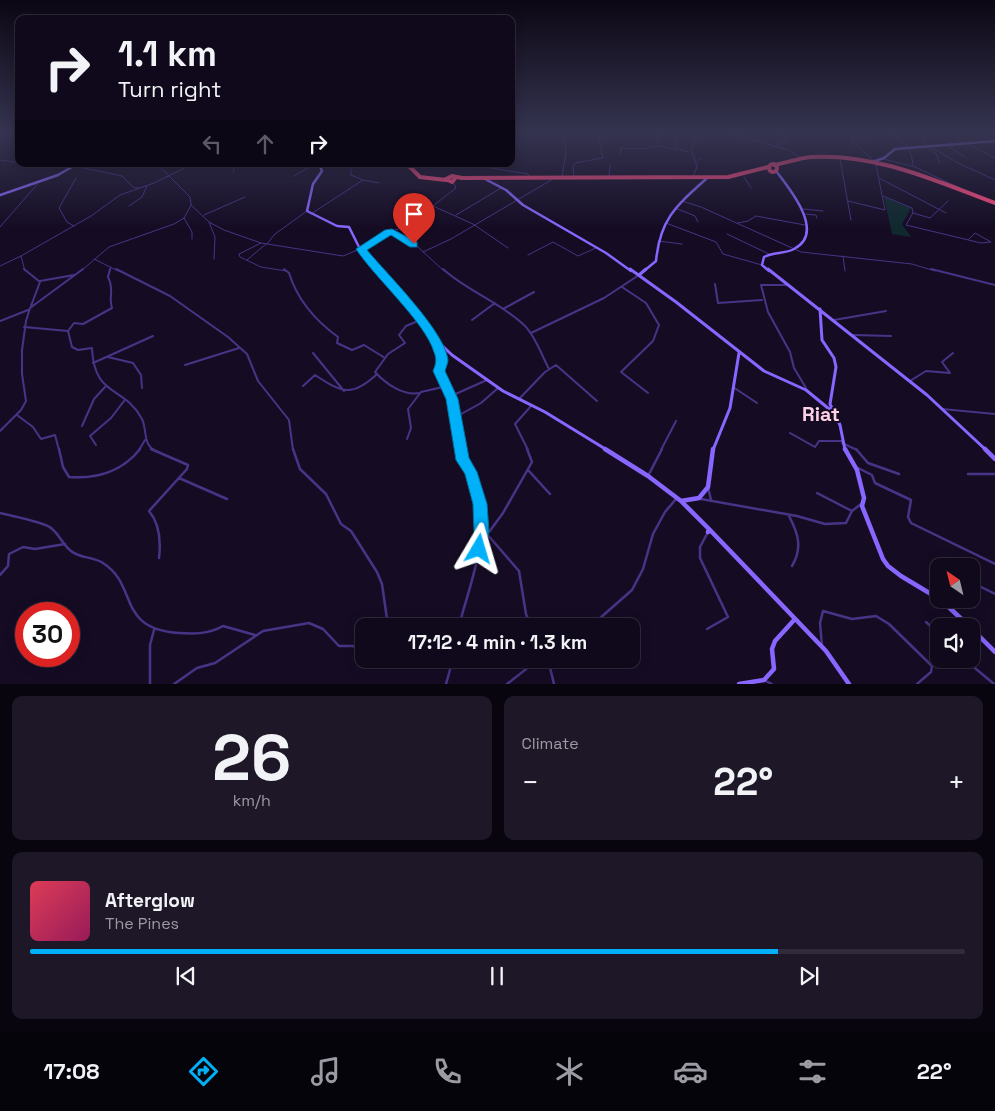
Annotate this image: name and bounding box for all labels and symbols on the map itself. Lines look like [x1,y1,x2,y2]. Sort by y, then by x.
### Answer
pin [393,193,435,244]
district label: Riat [802,401,840,427]
position arrow [452,522,504,574]
north arrow [930,558,980,608]
speed limit sign: 30 [15,602,80,667]

